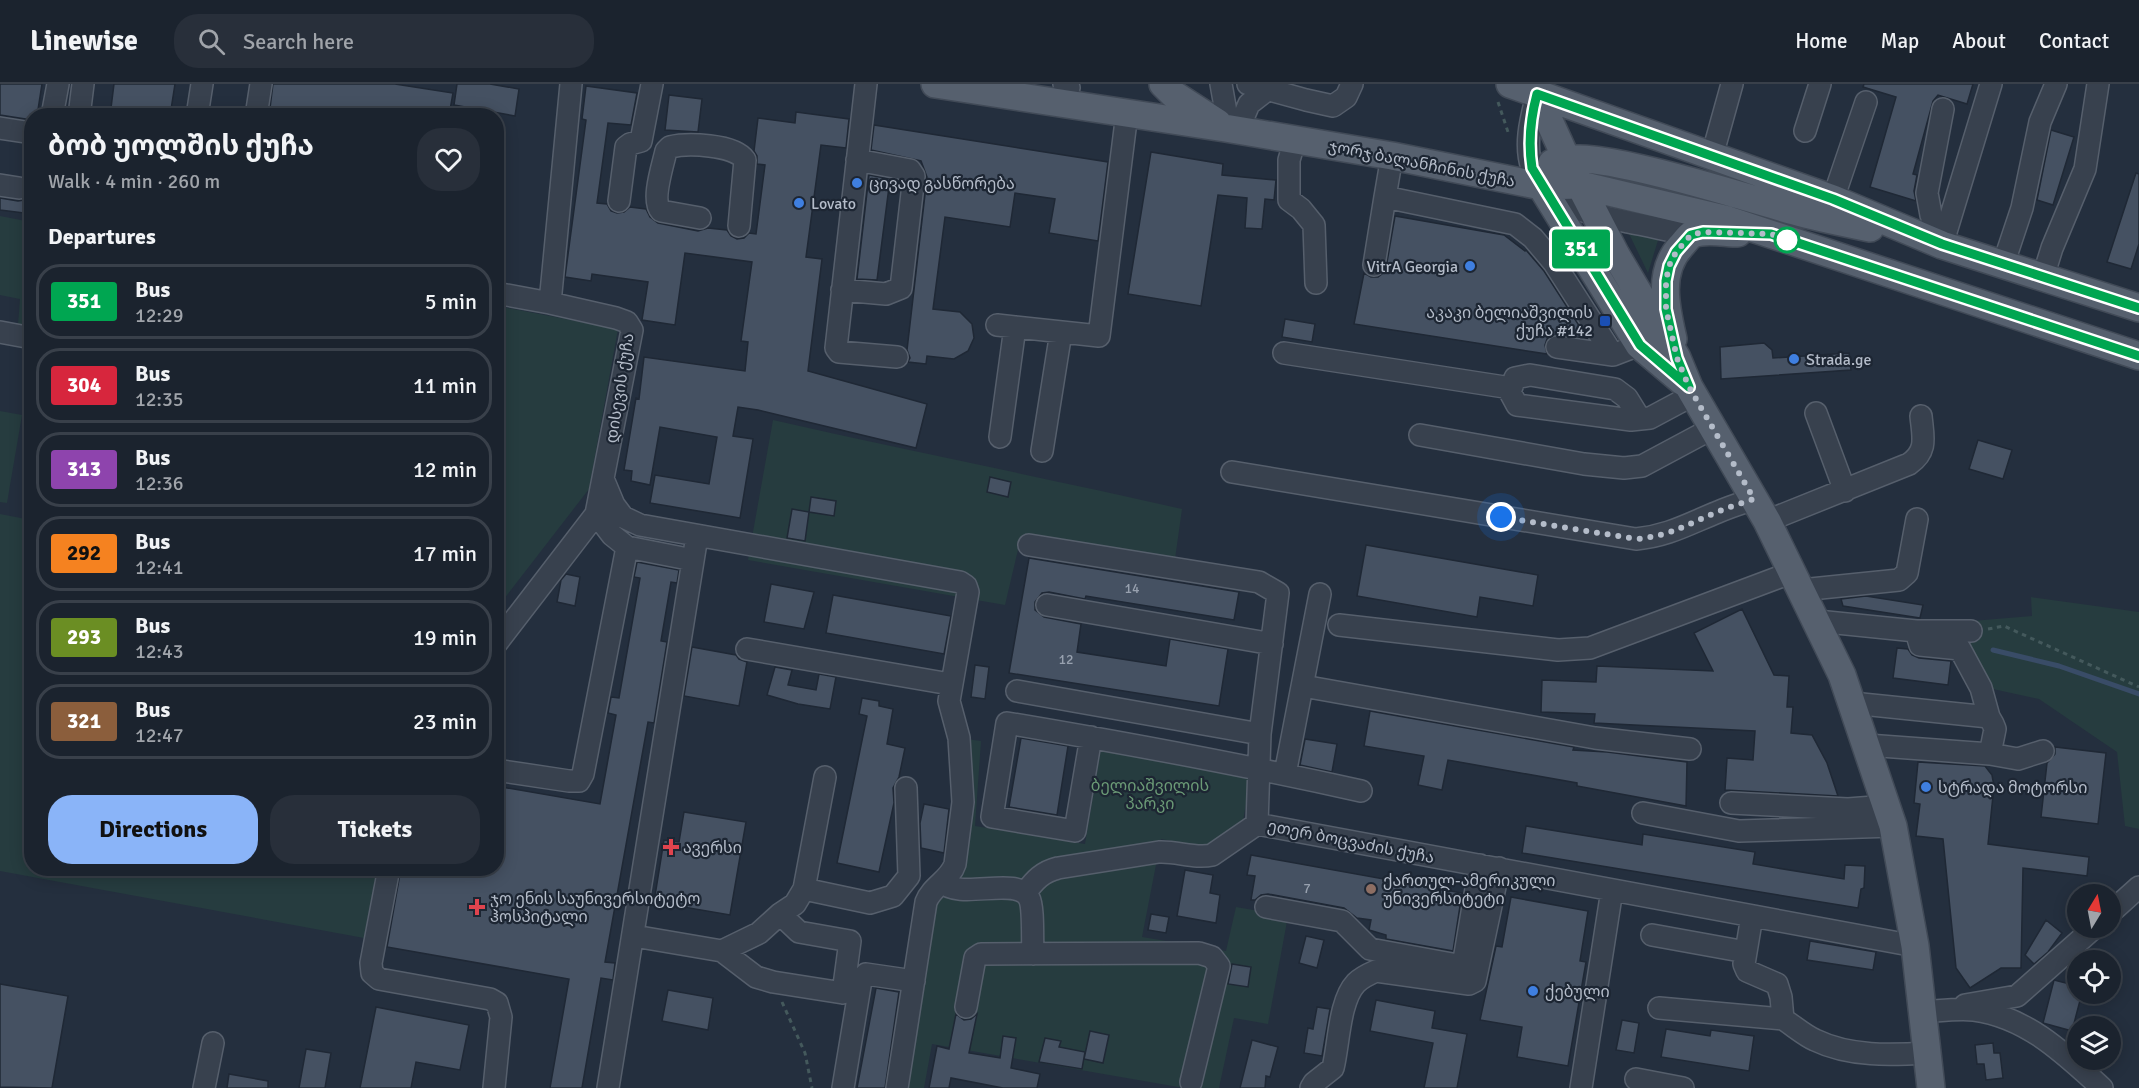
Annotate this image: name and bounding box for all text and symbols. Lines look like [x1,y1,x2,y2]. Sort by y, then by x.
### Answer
search box [174,14,594,68]
text: Linewise [30,24,138,58]
icon: search [195,25,228,58]
text: Search here [243,28,354,55]
text: Home [1795,28,1848,54]
text: Map [1881,28,1919,54]
text: About [1952,28,2006,54]
text: Contact [2039,28,2109,54]
button: heart [417,128,480,191]
text: ბობ უოლშის ქუჩა [48,129,314,163]
street label: ჯორჯ ბალანჩინის ქუჩა [1327,136,1517,192]
text: Walk · 4 min · 260 m [48,169,220,194]
place label: ცივად გასწორება [869,174,1015,194]
marker: ცივად გასწორება [850,176,864,190]
place label: Lovato [811,194,856,214]
marker: Lovato [792,196,806,210]
text: Departures [48,223,156,250]
unlabelled marker [1774,227,1800,253]
line badge: 351 [1546,230,1616,268]
text: 351 [1564,236,1598,262]
place label: VitrA Georgia [1367,257,1458,277]
marker: VitrA Georgia [1463,259,1477,273]
text: Bus [135,276,170,303]
text: 351 [67,288,101,314]
text: 5 min [425,288,477,315]
text: 12:29 [135,303,184,328]
place label: აკაკი ბელიაშვილის ქუჩა #142 [1426,303,1593,341]
marker: აკაკი ბელიაშვილის ქუჩა #142 [1598,314,1612,328]
street label: დისევის ქუჩა [601,332,639,445]
place label: Strada.ge [1806,350,1872,370]
marker: Strada.ge [1787,352,1801,366]
text: Bus [135,360,170,387]
text: 304 [67,372,101,398]
text: 11 min [413,372,477,399]
text: 12:35 [135,387,184,412]
text: Bus [135,444,170,471]
text: 313 [67,456,101,482]
text: 12 min [413,456,477,483]
text: 12:36 [135,471,184,496]
your location [1486,502,1516,532]
text: Bus [135,528,170,555]
text: 292 [67,540,101,566]
text: 17 min [413,540,477,567]
text: 12:41 [135,555,184,580]
house number: 14 [1124,580,1140,597]
text: Bus [135,612,170,639]
text: 293 [67,624,101,650]
text: 19 min [413,624,477,651]
text: 12:43 [135,639,184,664]
house number: 12 [1058,651,1074,668]
text: Bus [135,696,170,723]
text: 321 [67,708,101,734]
text: 23 min [413,708,477,735]
text: 12:47 [135,723,184,748]
park label: ბელიაშვილის პარკი [1091,776,1209,814]
place label: სტრადა მოტორსი [1938,778,2087,798]
marker: სტრადა მოტორსი [1919,780,1933,794]
button: Directions [48,795,258,864]
button: Tickets [270,795,480,864]
street label: ეთერ ბოცვაძის ქუჩა [1266,816,1436,868]
place label: ავერსი [683,838,742,858]
marker: ავერსი [664,840,678,854]
place label: ქართულ-ამერიკული უნივერსიტეტი [1383,871,1556,909]
house number: 7 [1303,880,1311,897]
marker: ქართულ-ამერიკული უნივერსიტეტი [1364,882,1378,896]
north arrow [2067,884,2121,938]
map controls [2067,884,2121,1070]
place label: ჯო ენის საუნივერსიტეტო ჰოსპიტალი [490,889,700,927]
marker: ჯო ენის საუნივერსიტეტო ჰოსპიტალი [468,898,486,916]
button: locate [2067,950,2121,1004]
place label: ქებული [1545,982,1610,1002]
marker: ქებული [1526,984,1540,998]
button: layers [2067,1016,2121,1070]

